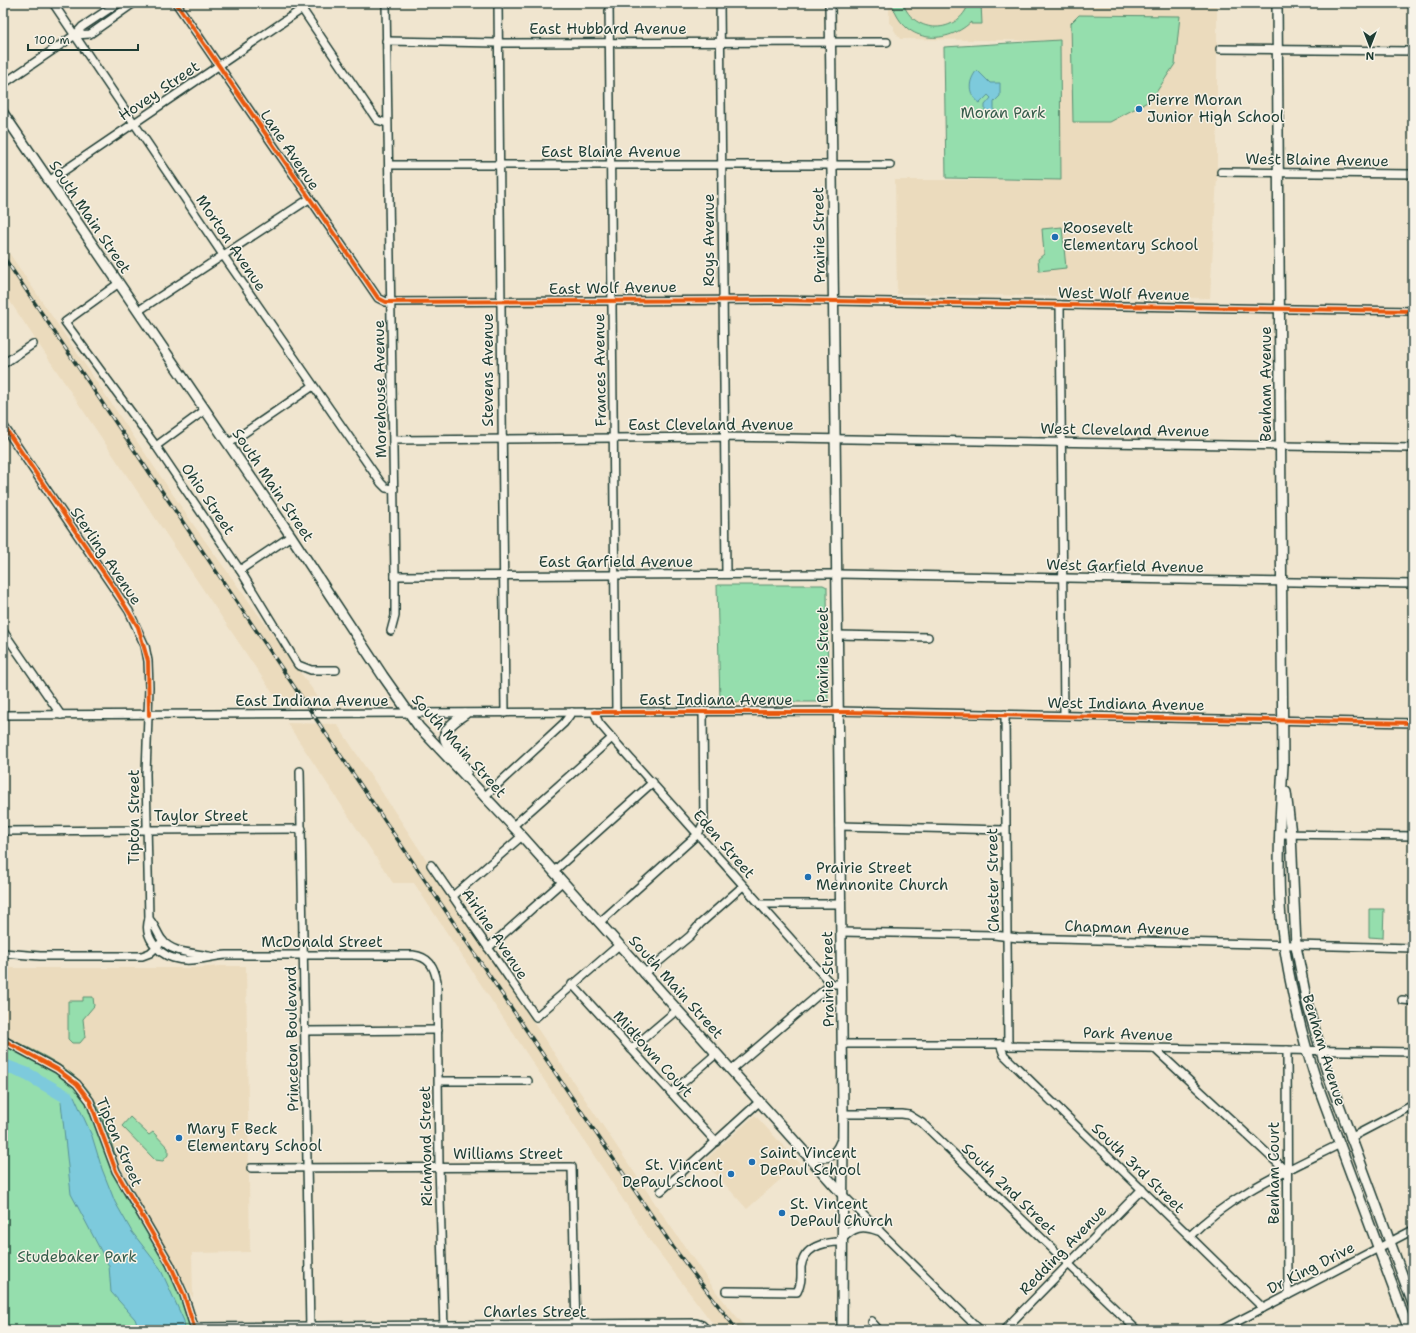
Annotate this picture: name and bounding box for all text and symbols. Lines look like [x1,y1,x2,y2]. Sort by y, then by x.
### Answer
street label: East Hubbard Avenue [529,19,687,39]
scale bar [28,26,138,52]
north arrow [1350,26,1390,66]
text: 100 m [34,32,70,48]
text: N [1365,48,1374,63]
street label: Hovey Street [115,57,203,125]
place label: Pierre Moran Junior High School [1147,90,1285,127]
park label: Moran Park [960,103,1046,123]
marker: Pierre Moran Junior High School [1134,104,1144,114]
street label: Lane Avenue [256,106,324,194]
street label: East Blaine Avenue [541,142,681,162]
street label: West Blaine Avenue [1245,149,1389,171]
street label: South Main Street [45,156,135,278]
street label: Prairie Street [808,187,830,283]
street label: Morton Avenue [191,191,271,295]
street label: Roys Avenue [699,194,719,286]
place label: Roosevelt Elementary School [1063,218,1199,255]
marker: Roosevelt Elementary School [1050,232,1060,242]
street label: East Wolf Avenue [549,277,677,299]
street label: West Wolf Avenue [1058,283,1190,305]
street label: Stevens Avenue [478,313,498,427]
street label: Frances Avenue [589,313,611,427]
street label: Morehouse Avenue [369,320,391,458]
street label: Benham Avenue [1256,326,1276,442]
street label: East Cleveland Avenue [628,415,794,435]
street label: West Cleveland Avenue [1040,419,1210,441]
street label: South Main Street [228,424,318,546]
street label: Ohio Street [177,459,239,539]
street label: Sterling Avenue [66,503,146,609]
street label: East Garfield Avenue [539,552,693,572]
street label: West Garfield Avenue [1046,555,1204,577]
street label: Prairie Street [813,607,833,703]
street label: South Main Street [407,690,511,802]
street label: East Indiana Avenue [639,690,793,710]
street label: East Indiana Avenue [235,691,389,711]
street label: West Indiana Avenue [1047,693,1205,715]
street label: Tipton Street [124,769,144,865]
street label: Eden Street [689,805,759,883]
street label: Taylor Street [154,806,248,826]
street label: Chester Street [982,828,1004,932]
place label: Prairie Street Mennonite Church [816,858,948,895]
marker: Prairie Street Mennonite Church [803,872,813,882]
street label: Airline Avenue [457,885,533,983]
street label: Chapman Avenue [1064,916,1190,940]
street label: South Main Street [624,931,728,1043]
street label: Prairie Street [817,931,839,1027]
street label: McDonald Street [261,932,383,952]
street label: Princeton Boulevard [281,966,303,1112]
street label: Benham Avenue [1298,992,1350,1108]
street label: Midtown Court [609,1007,697,1101]
street label: Park Avenue [1083,1022,1173,1046]
street label: Richmond Street [415,1086,437,1206]
street label: Tipton Street [91,1094,147,1190]
street label: South 3rd Street [1087,1118,1189,1218]
place label: Mary F Beck Elementary School [187,1119,323,1156]
street label: Benham Court [1264,1122,1284,1224]
marker: Mary F Beck Elementary School [174,1133,184,1143]
street label: South 2nd Street [957,1139,1061,1239]
place label: Saint Vincent DePaul School [760,1143,861,1180]
street label: Williams Street [453,1144,563,1164]
place label: St. Vincent DePaul School [622,1155,723,1192]
marker: Saint Vincent DePaul School [747,1157,757,1167]
marker: St. Vincent DePaul School [726,1169,736,1179]
place label: St. Vincent DePaul Church [790,1194,893,1231]
street label: Redding Avenue [1015,1201,1111,1299]
marker: St. Vincent DePaul Church [777,1208,787,1218]
street label: Dr King Drive [1264,1237,1358,1299]
park label: Studebaker Park [17,1247,137,1267]
street label: Charles Street [483,1302,587,1322]

